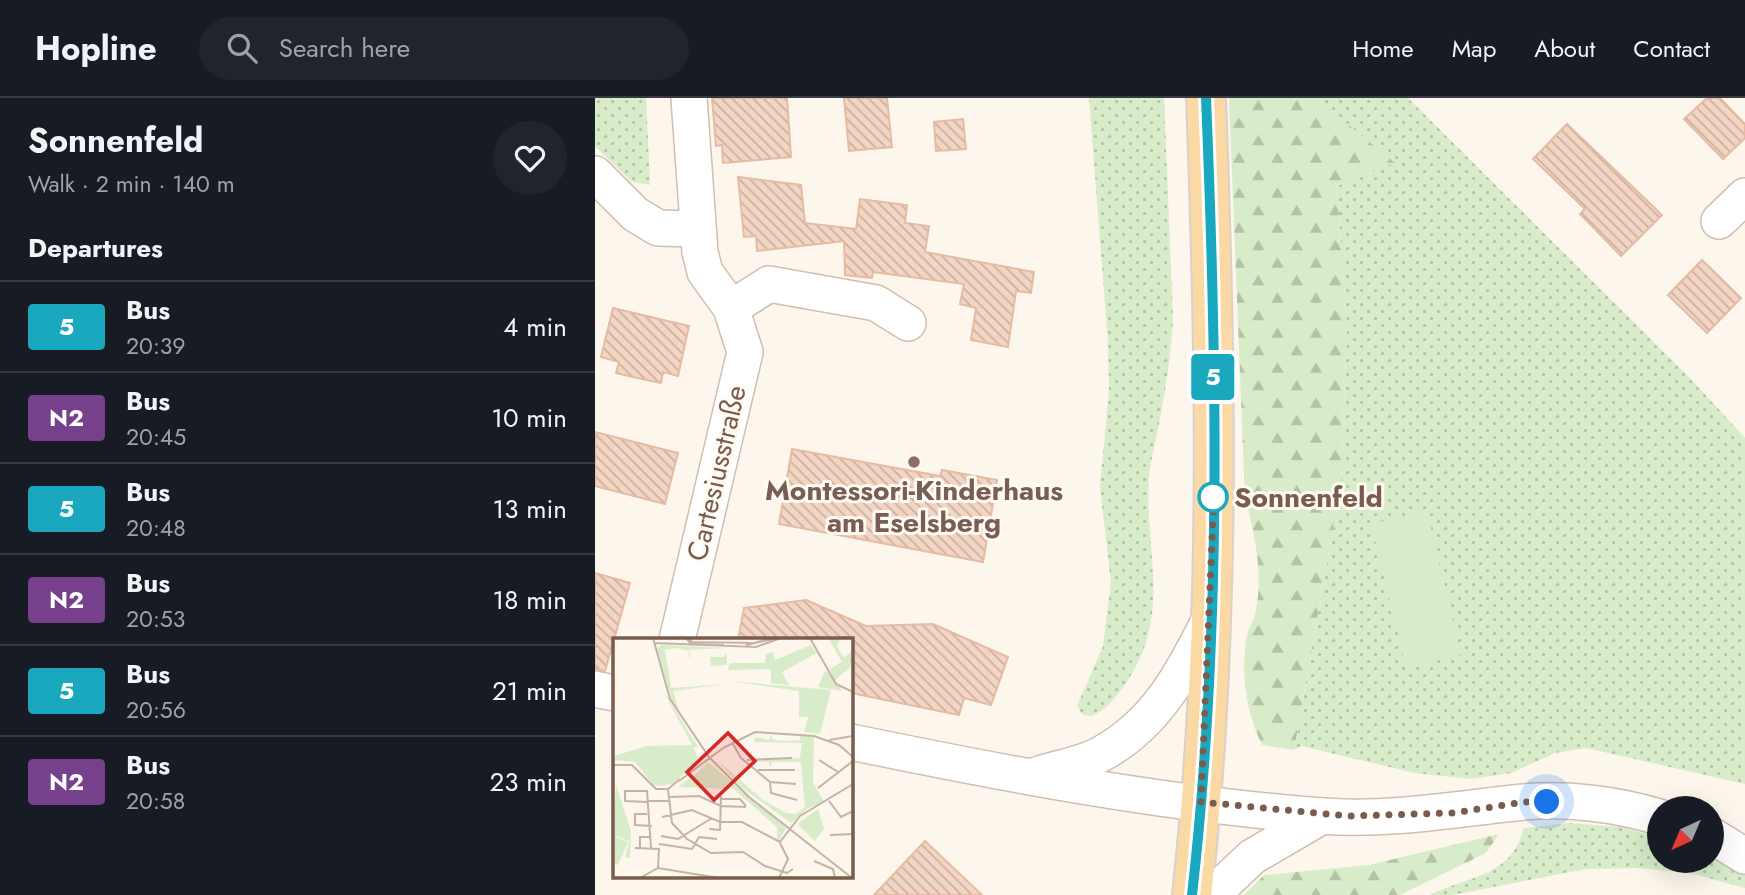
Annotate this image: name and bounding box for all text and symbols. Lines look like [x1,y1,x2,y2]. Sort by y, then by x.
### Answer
search box [199,17,689,80]
text: Hopline [35,25,157,72]
icon: search [223,29,261,67]
text: Search here [279,29,410,67]
text: Home [1352,31,1414,66]
text: Map [1452,31,1496,66]
text: About [1534,31,1595,66]
text: Contact [1633,31,1710,66]
text: Sonnenfeld [28,117,203,164]
button: heart [493,121,567,195]
text: Walk · 2 min · 140 m [28,167,235,201]
text: Departures [28,229,163,267]
text: Bus [126,291,170,329]
text: 4 min [503,308,567,346]
text: 5 [59,309,74,344]
text: 20:39 [126,329,186,363]
line badge: 5 [1190,354,1236,400]
text: 5 [1205,359,1221,394]
street label: Cartesiusstraße [676,381,757,565]
text: Bus [126,382,170,420]
text: 10 min [491,399,567,437]
text: N2 [49,400,84,435]
text: 20:45 [126,420,186,454]
marker: Montessori-Kinderhaus am Eselsberg [906,454,922,470]
place label: Montessori-Kinderhaus am Eselsberg [765,470,1063,543]
text: Bus [126,473,170,511]
place label: Sonnenfeld [1234,477,1383,518]
marker: Sonnenfeld [1198,482,1228,512]
text: 13 min [493,490,567,528]
text: 5 [59,491,74,526]
text: 20:48 [126,511,186,545]
text: Bus [126,564,170,602]
text: 18 min [493,581,567,619]
text: N2 [49,582,84,617]
text: 20:53 [126,602,185,636]
inset map [613,638,852,878]
text: Bus [126,655,170,693]
text: 21 min [492,672,567,710]
text: 5 [59,673,74,708]
text: 20:56 [126,693,186,727]
text: Bus [126,746,170,784]
text: 23 min [490,763,567,801]
text: N2 [49,764,84,799]
text: 20:58 [126,784,185,818]
your location [1529,784,1564,819]
north arrow [1647,796,1724,873]
map controls [1647,796,1724,873]

